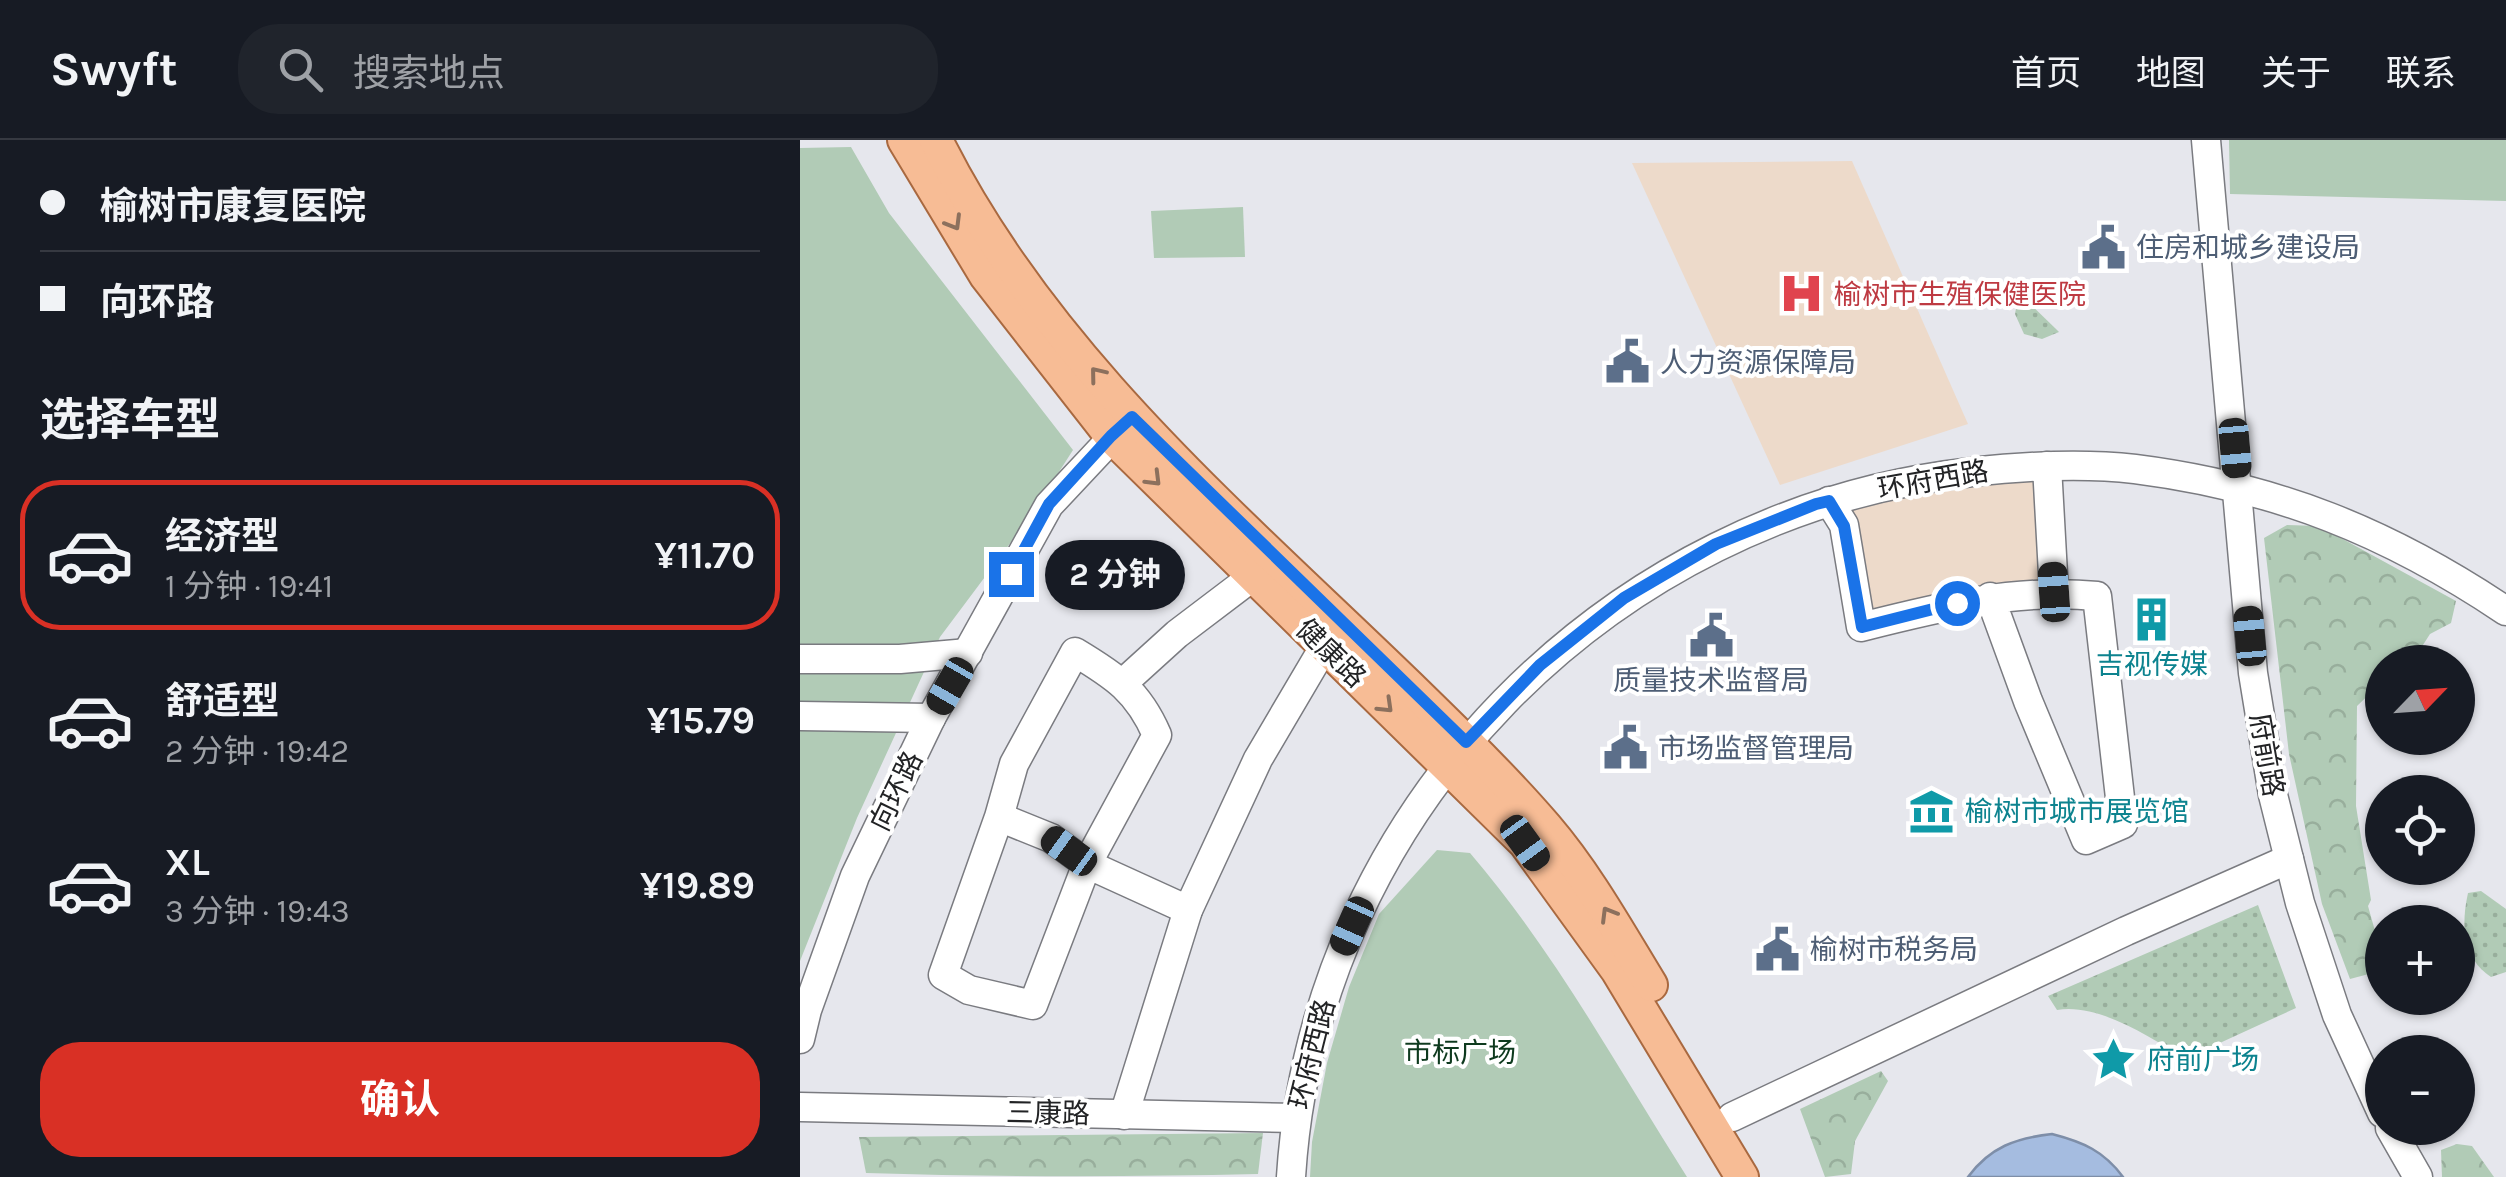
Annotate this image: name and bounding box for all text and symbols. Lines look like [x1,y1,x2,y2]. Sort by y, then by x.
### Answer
search box [238,24,938,114]
text: Swyft [50,41,178,97]
icon: search [273,42,328,97]
text: 搜索地点 [353,51,505,96]
text: 首页 [2011,53,2081,94]
text: 地图 [2136,53,2206,94]
text: 关于 [2261,53,2331,94]
text: 联系 [2386,53,2456,94]
text: 榆树市康复医院 [100,184,366,229]
one-way arrow [942,212,961,230]
public building icon: 住房和城乡建设局 [2079,223,2127,271]
place label: 住房和城乡建设局 [2136,231,2360,264]
hospital icon: 榆树市生殖保健医院 [1777,270,1825,318]
place label: 榆树市生殖保健医院 [1834,278,2086,311]
text: 向环路 [100,280,214,325]
public building icon: 人力资源保障局 [1603,338,1651,386]
place label: 人力资源保障局 [1660,346,1856,379]
one-way arrow [1091,367,1109,385]
text: 选择车型 [40,394,220,446]
car [2217,417,2253,479]
street label: 环府西路 [1875,454,1991,506]
one-way arrow [1143,467,1161,485]
icon: car [45,510,135,600]
text: 经济型 [165,514,279,559]
text: ¥11.70 [655,533,755,578]
callout: 2 分钟 [1046,539,1186,609]
route end [989,552,1034,597]
text: 2 分钟 [1069,556,1161,593]
car [2037,561,2071,623]
text: 1 分钟 · 19:41 [165,568,333,605]
route start [1935,581,1980,626]
building icon: 吉视传媒 [2128,595,2176,643]
car [2232,605,2268,667]
public building icon: 质量技术监督局 [1687,611,1735,659]
street label: 健康路 [1289,612,1373,694]
north arrow [2365,645,2475,755]
map controls [2365,645,2475,1145]
place label: 吉视传媒 [2096,648,2208,681]
car [922,653,978,719]
place label: 质量技术监督局 [1613,664,1809,697]
icon: car [45,675,135,765]
text: 舒适型 [165,679,279,724]
one-way arrow [1375,695,1393,713]
text: ¥15.79 [647,698,755,743]
street label: 府前路 [2243,711,2291,799]
public building icon: 市场监督管理局 [1601,724,1649,772]
place label: 市场监督管理局 [1658,732,1854,765]
text: 2 分钟 · 19:42 [165,733,349,770]
street label: 向环路 [863,746,929,836]
button: locate [2365,775,2475,885]
museum icon: 榆树市城市展览馆 [1908,787,1956,835]
place label: 榆树市城市展览馆 [1965,795,2189,828]
car [1495,810,1555,876]
car [1036,821,1102,881]
icon: car [45,840,135,930]
text: XL [165,840,210,885]
text: ¥19.89 [640,863,755,908]
car [1326,892,1378,960]
text: 3 分钟 · 19:43 [165,893,350,930]
button: + [2365,905,2475,1015]
one-way arrow [1601,907,1620,925]
public building icon: 榆树市税务局 [1753,925,1801,973]
place label: 榆树市税务局 [1810,933,1978,966]
street label: 环府西路 [1282,996,1342,1112]
place icon: 府前广场 [2090,1035,2138,1083]
button: − [2365,1035,2475,1145]
park label: 市标广场 [1404,1036,1516,1069]
button: 确认 [40,1042,760,1157]
place label: 府前广场 [2147,1043,2259,1076]
street label: 三康路 [1006,1096,1090,1130]

